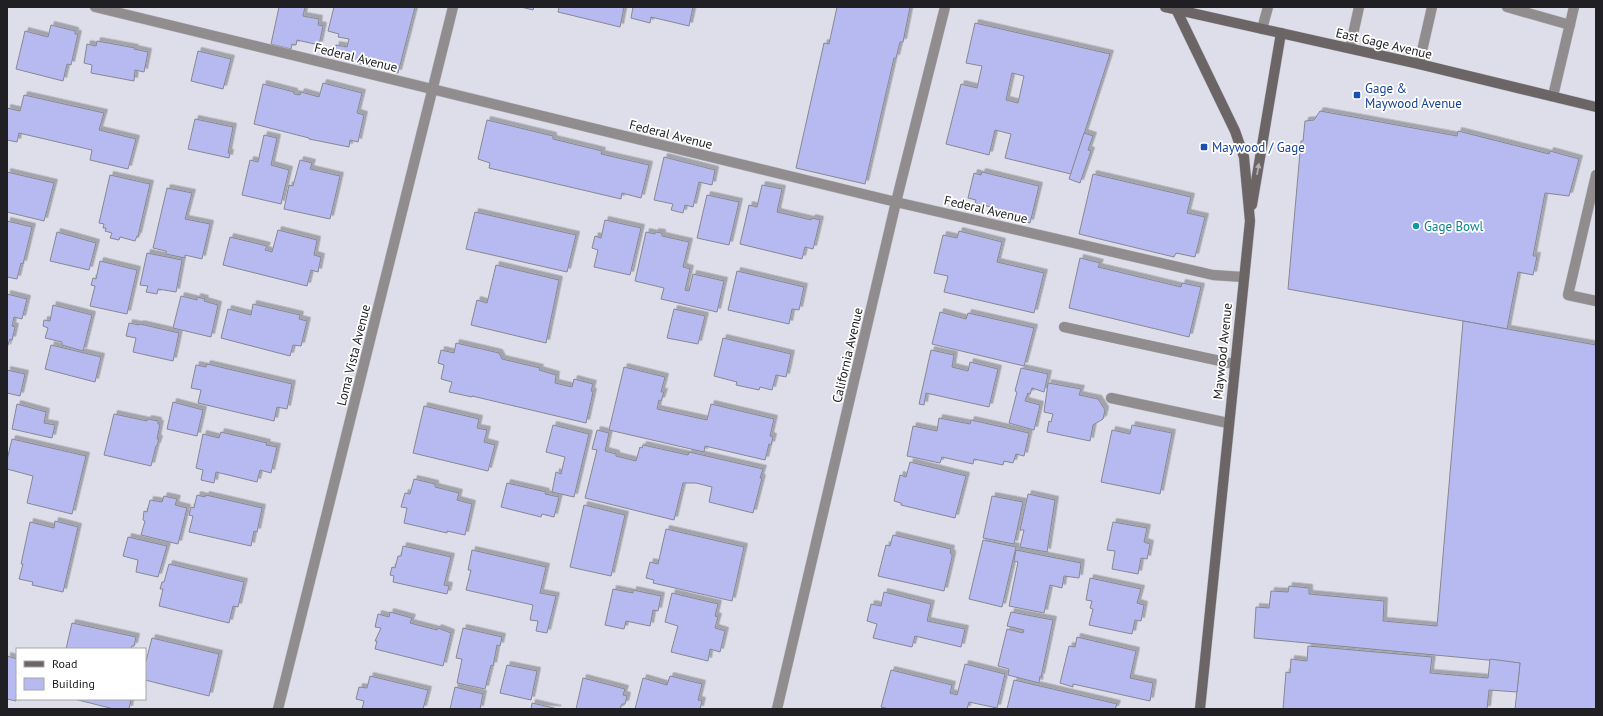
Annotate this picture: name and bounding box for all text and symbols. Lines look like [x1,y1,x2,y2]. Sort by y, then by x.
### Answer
street label: East Gage Avenue [1334,24,1434,63]
street label: Federal Avenue [312,39,399,76]
place label: Gage & Maywood Avenue [1365,80,1462,112]
marker: Gage & Maywood Avenue [1352,90,1362,100]
street label: Federal Avenue [627,116,714,153]
place label: Maywood / Gage [1212,139,1305,156]
marker: Maywood / Gage [1199,142,1209,152]
one-way arrow [1255,163,1261,175]
street label: Federal Avenue [942,192,1029,227]
place label: Gage Bowl [1424,218,1483,235]
marker: Gage Bowl [1411,221,1421,231]
street label: Maywood Avenue [1209,302,1236,400]
street label: Loma Vista Avenue [333,303,374,408]
street label: California Avenue [828,306,867,404]
legend [16,648,146,700]
text: Road [52,656,77,671]
text: Building [52,676,95,691]

